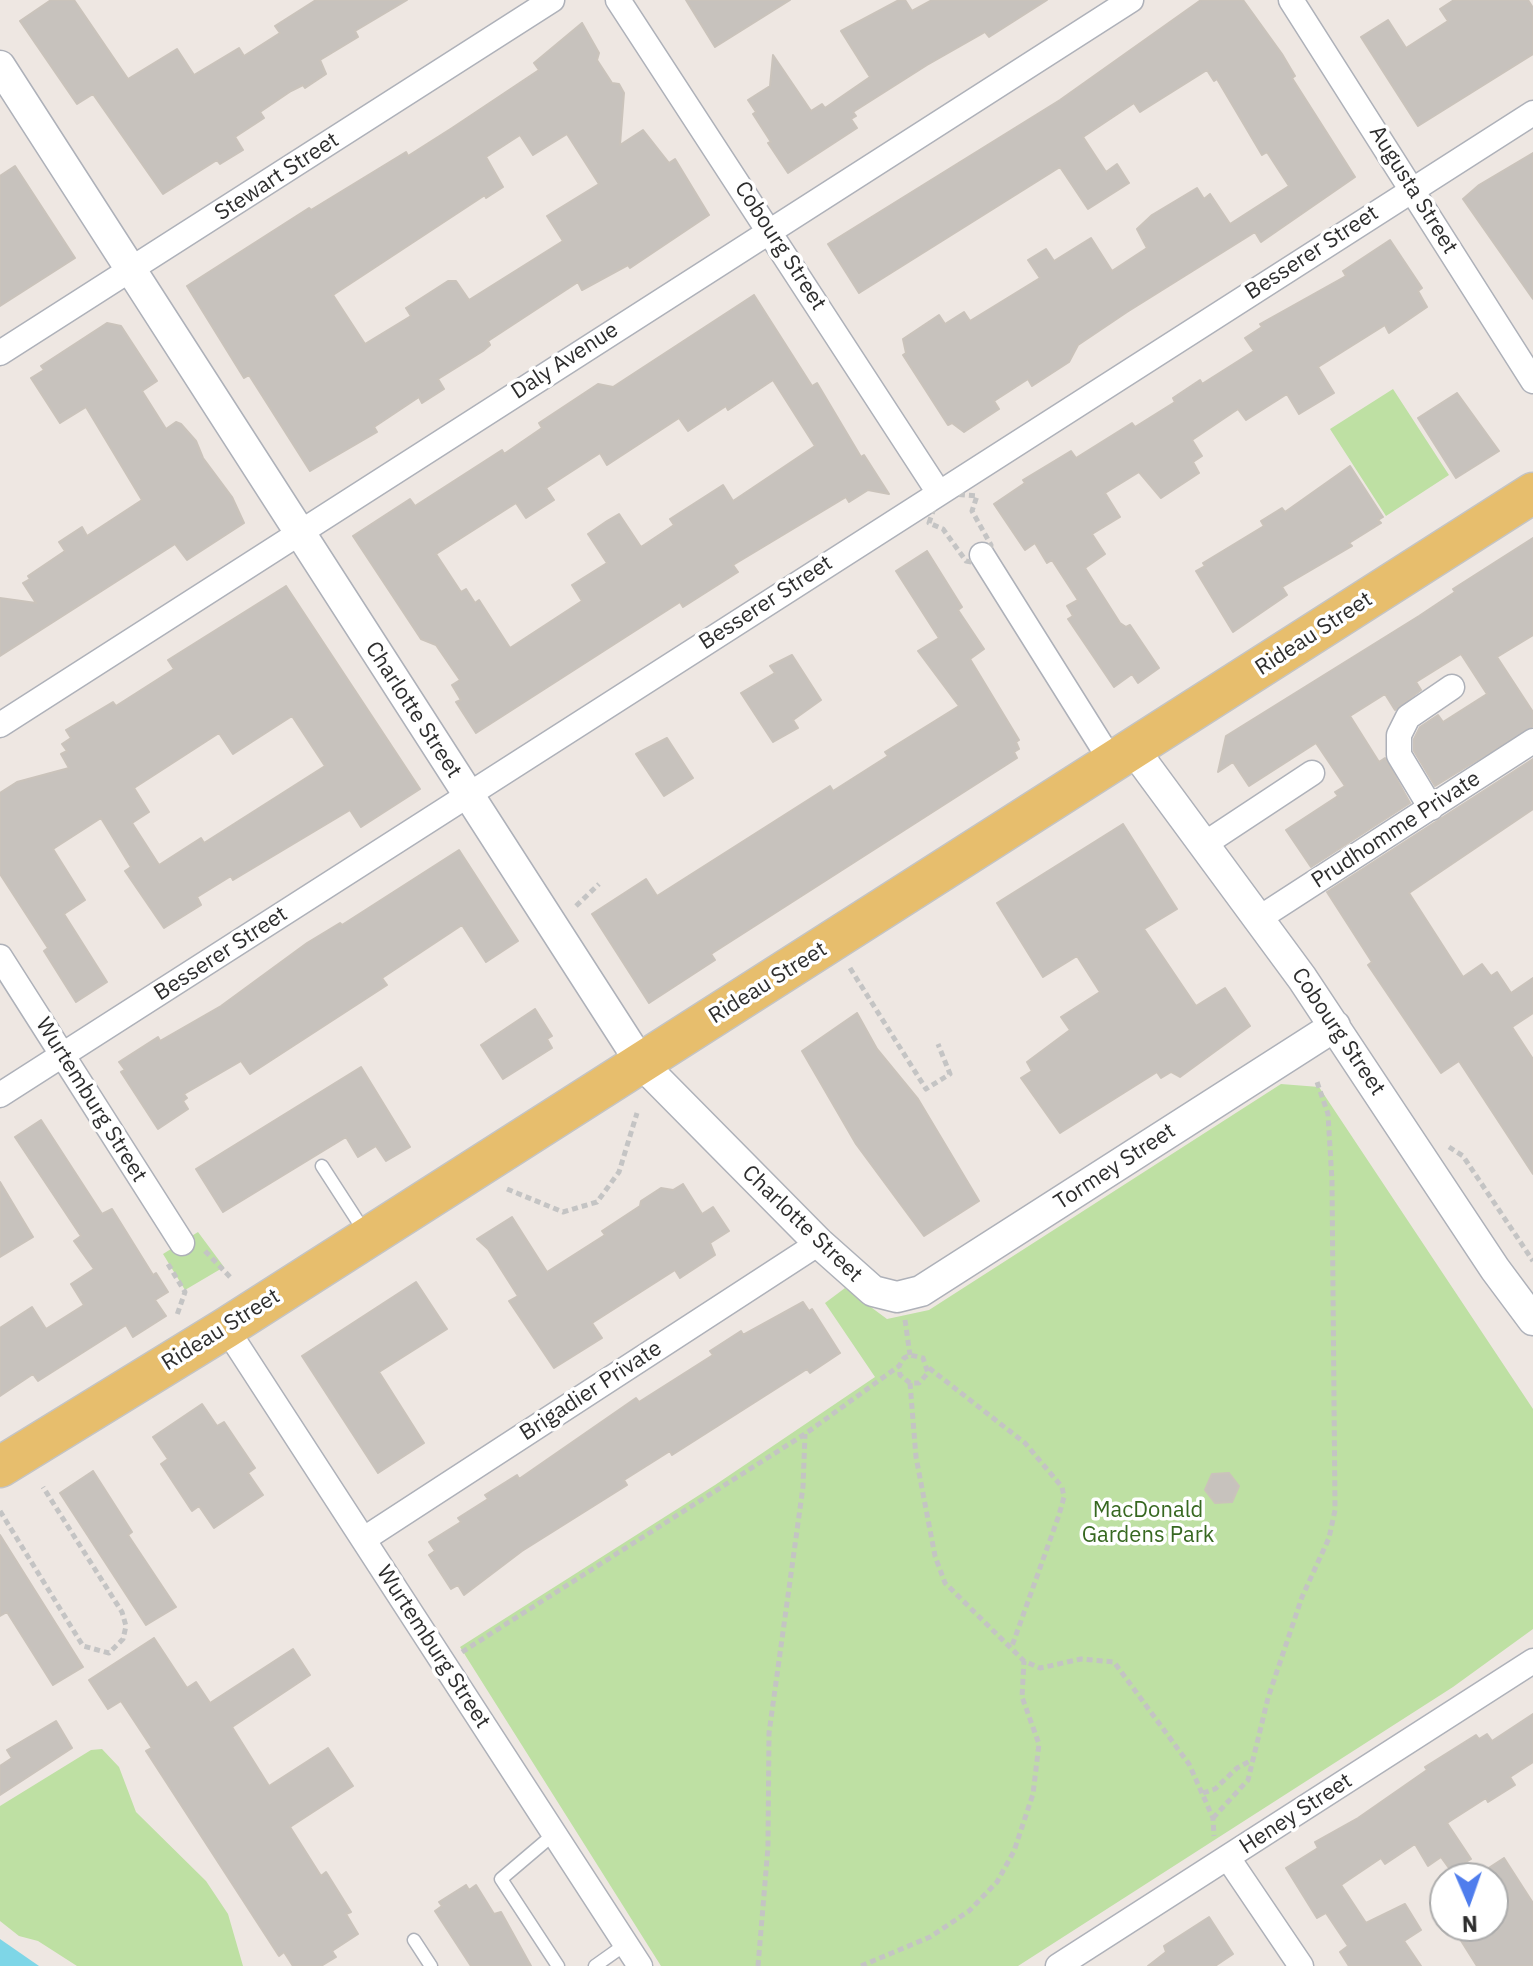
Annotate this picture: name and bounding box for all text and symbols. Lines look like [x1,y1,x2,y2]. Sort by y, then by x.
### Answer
street label: Augusta Street [1363,121,1463,259]
street label: Stewart Street [210,127,344,227]
street label: Cobourg Street [729,177,831,315]
street label: Besserer Street [1240,200,1384,306]
street label: Daly Avenue [507,317,623,405]
street label: Besserer Street [694,550,838,656]
street label: Rideau Street [1251,586,1377,682]
street label: Charlotte Street [359,637,467,783]
street label: Prudhomme Private [1307,766,1485,894]
street label: Besserer Street [149,901,293,1007]
street label: Rideau Street [704,936,832,1030]
street label: Cobourg Street [1286,963,1390,1101]
street label: Wurtemburg Street [30,1013,152,1187]
street label: Tormey Street [1049,1118,1181,1216]
street label: Charlotte Street [736,1160,868,1288]
street label: Rideau Street [157,1283,285,1377]
street label: Brigadier Private [515,1335,667,1447]
park label: MacDonald Gardens Park [1082,1498,1214,1550]
street label: Wurtemburg Street [370,1561,496,1733]
street label: Heney Street [1235,1768,1357,1860]
north arrow [1429,1862,1509,1942]
text: N [1461,1910,1478,1939]

